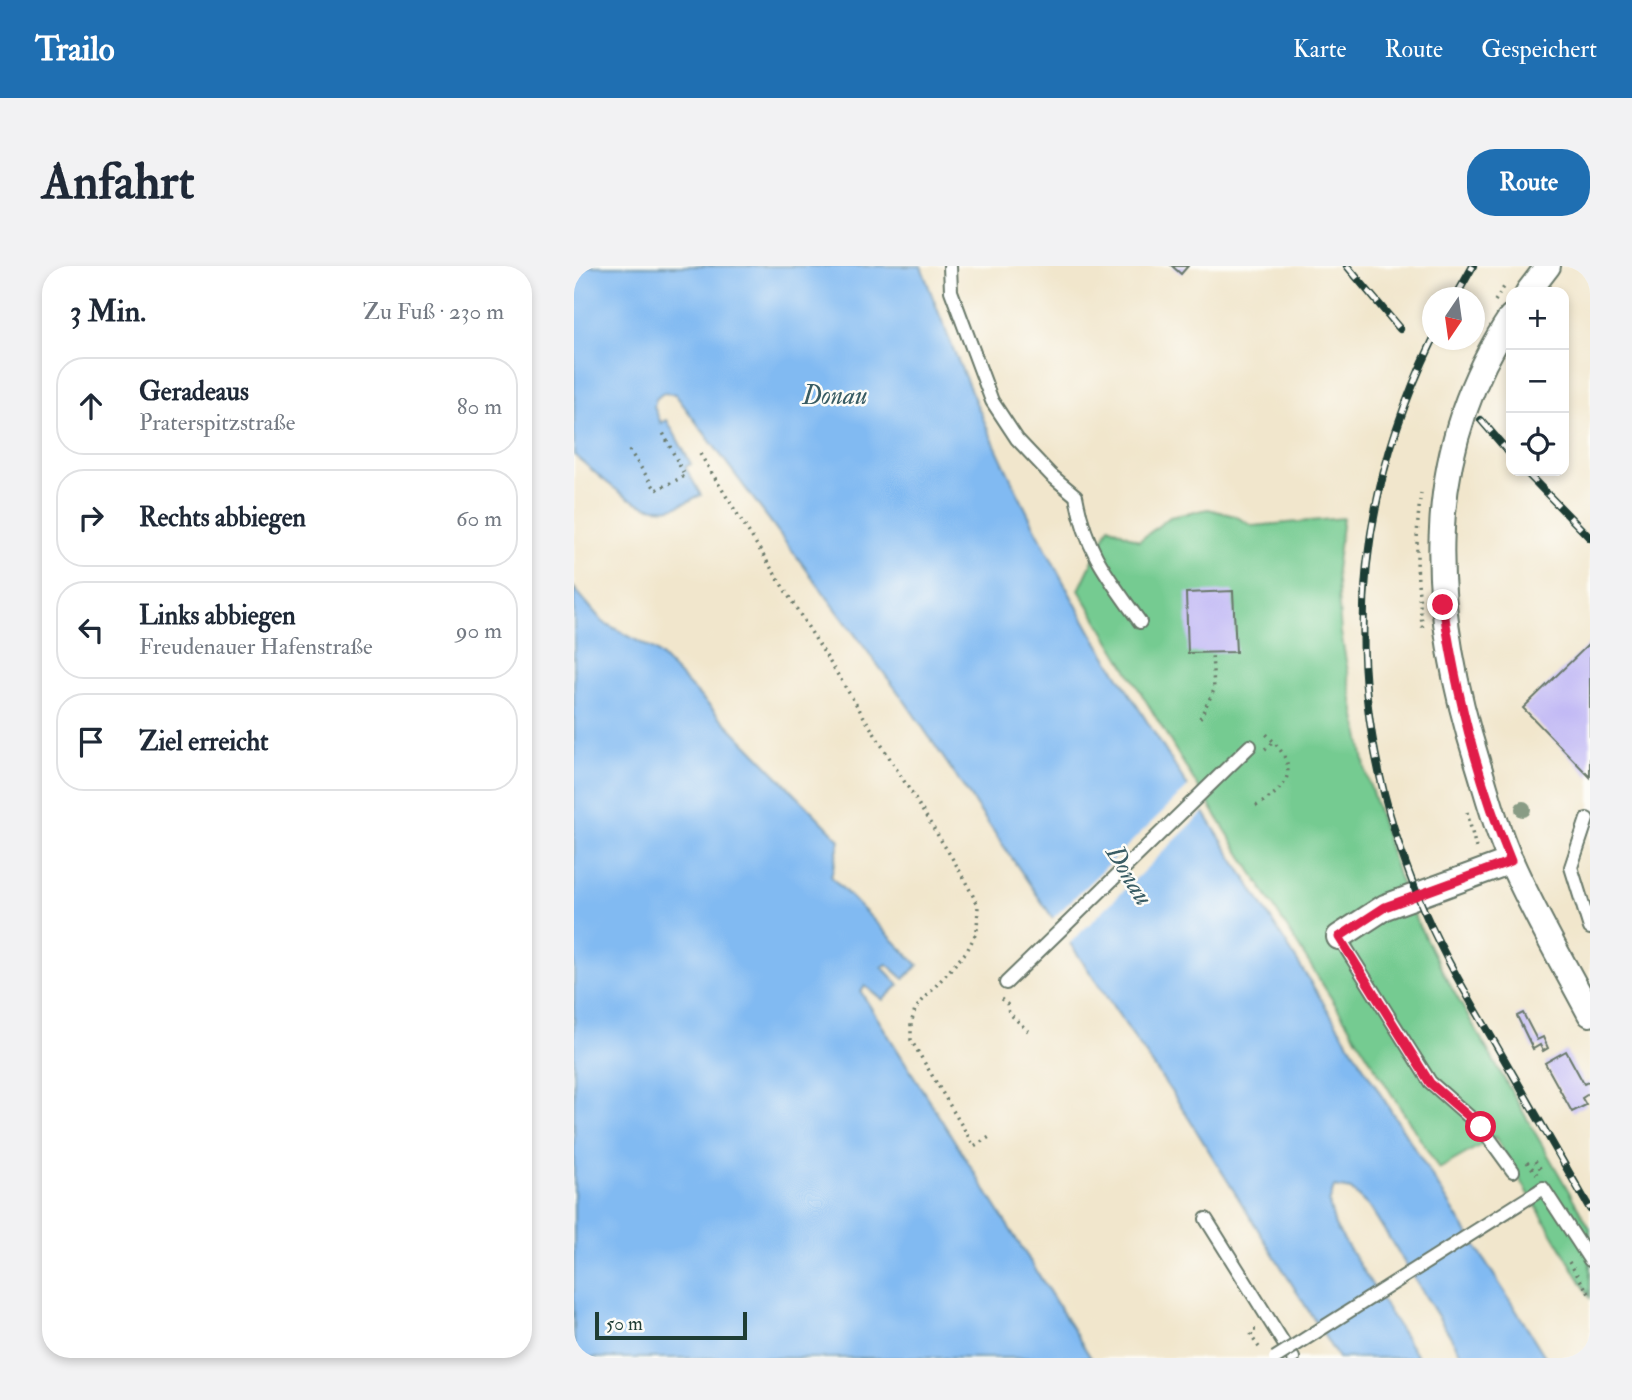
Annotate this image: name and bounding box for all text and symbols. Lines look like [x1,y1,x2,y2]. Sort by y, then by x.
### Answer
text: Trailo [35,29,115,70]
text: Karte [1293,34,1346,65]
text: Route [1384,34,1443,65]
text: Gespeichert [1481,34,1597,65]
button: Route [1467,149,1590,216]
text: Anfahrt [42,152,194,213]
north arrow [1422,287,1485,350]
map controls [1506,287,1569,476]
button: + [1506,287,1569,350]
text: 3 Min. [70,293,146,330]
text: Zu Fuß · 230 m [363,297,504,326]
button: − [1506,350,1569,413]
text: Geradeaus [139,376,249,408]
water label: Donau [802,380,867,412]
icon: ahead [72,387,110,425]
text: 80 m [457,392,502,421]
text: Praterspitzstraße [139,408,295,437]
button: locate [1506,413,1569,476]
icon: right [72,499,110,537]
text: Rechts abbiegen [139,502,306,534]
text: 60 m [456,504,502,533]
route end [1427,589,1458,620]
text: Links abbiegen [139,600,296,632]
icon: left [72,611,110,649]
text: 90 m [456,616,502,645]
text: Freudenauer Hafenstraße [139,632,373,661]
icon: arrive [72,723,110,761]
text: Ziel erreicht [139,726,269,758]
water label: Donau [1098,839,1160,912]
route start [1465,1111,1496,1142]
scale bar [595,1309,747,1341]
text: 50 m [606,1312,643,1336]

